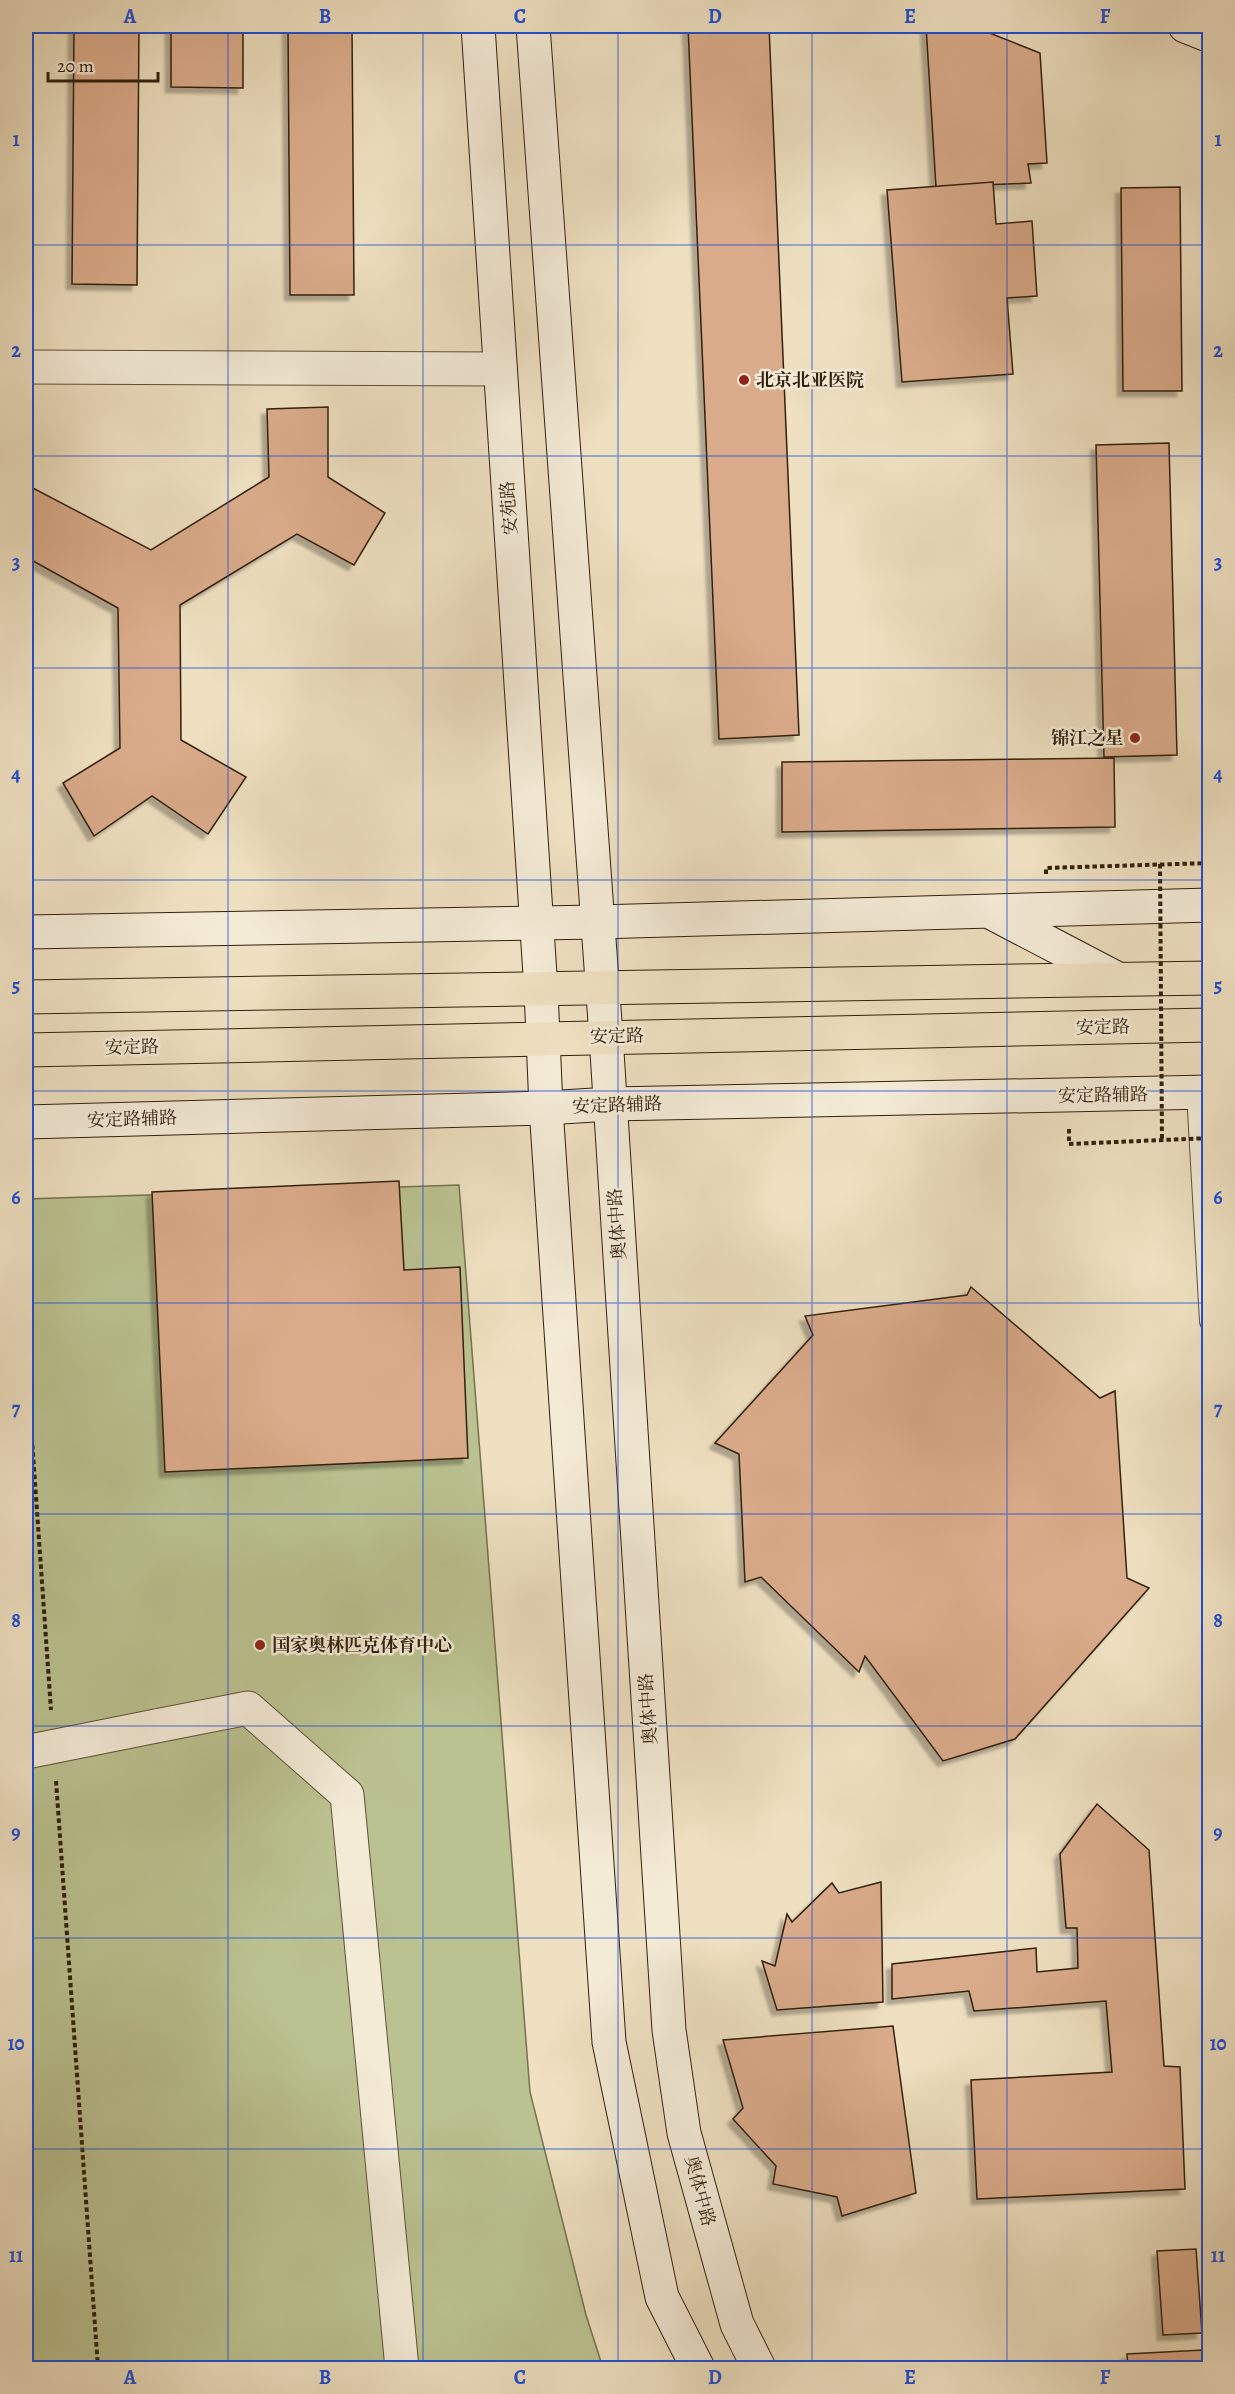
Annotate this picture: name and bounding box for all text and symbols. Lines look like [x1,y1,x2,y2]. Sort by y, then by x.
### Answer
text: A [123,3,137,30]
text: B [319,3,331,30]
text: C [514,3,526,30]
text: D [708,3,722,30]
text: E [904,3,916,30]
text: F [1100,3,1111,30]
scale bar [48,45,158,83]
text: 20 m [57,54,94,78]
text: 1 [12,126,20,153]
text: 1 [1214,126,1222,153]
text: 2 [11,337,21,364]
text: 2 [1213,337,1223,364]
place label: 北京北亚医院 [756,368,864,392]
marker: 北京北亚医院 [737,373,751,387]
street label: 安苑路 [495,480,523,536]
text: 3 [12,549,20,576]
text: 3 [1214,549,1222,576]
place label: 锦江之星 [1051,726,1123,750]
marker: 锦江之星 [1128,731,1142,745]
text: 4 [11,761,21,788]
text: 4 [1213,761,1223,788]
text: 5 [12,972,20,999]
text: 5 [1214,972,1222,999]
street label: 安定路 [1076,1015,1130,1039]
street label: 安定路 [590,1024,644,1048]
street label: 安定路 [105,1035,159,1059]
street label: 安定路辅路 [1058,1082,1148,1108]
street label: 安定路辅路 [572,1091,662,1119]
street label: 安定路辅路 [87,1105,177,1133]
text: 6 [11,1184,21,1211]
text: 6 [1213,1184,1223,1211]
street label: 奥体中路 [603,1187,631,1261]
text: 7 [12,1395,21,1422]
text: 7 [1214,1395,1223,1422]
text: 8 [11,1607,21,1634]
text: 8 [1213,1607,1223,1634]
place label: 国家奥林匹克体育中心 [272,1633,452,1657]
marker: 国家奥林匹克体育中心 [253,1638,267,1652]
street label: 奥体中路 [634,1672,662,1746]
text: 9 [11,1819,21,1846]
text: 9 [1213,1819,1223,1846]
text: 10 [7,2030,25,2057]
text: 10 [1209,2030,1227,2057]
street label: 奥体中路 [679,2153,721,2229]
text: 11 [9,2242,23,2269]
text: 11 [1211,2242,1225,2269]
text: A [123,2364,137,2391]
text: B [319,2364,331,2391]
text: C [514,2364,526,2391]
text: D [708,2364,722,2391]
text: E [904,2364,916,2391]
text: F [1100,2364,1111,2391]

